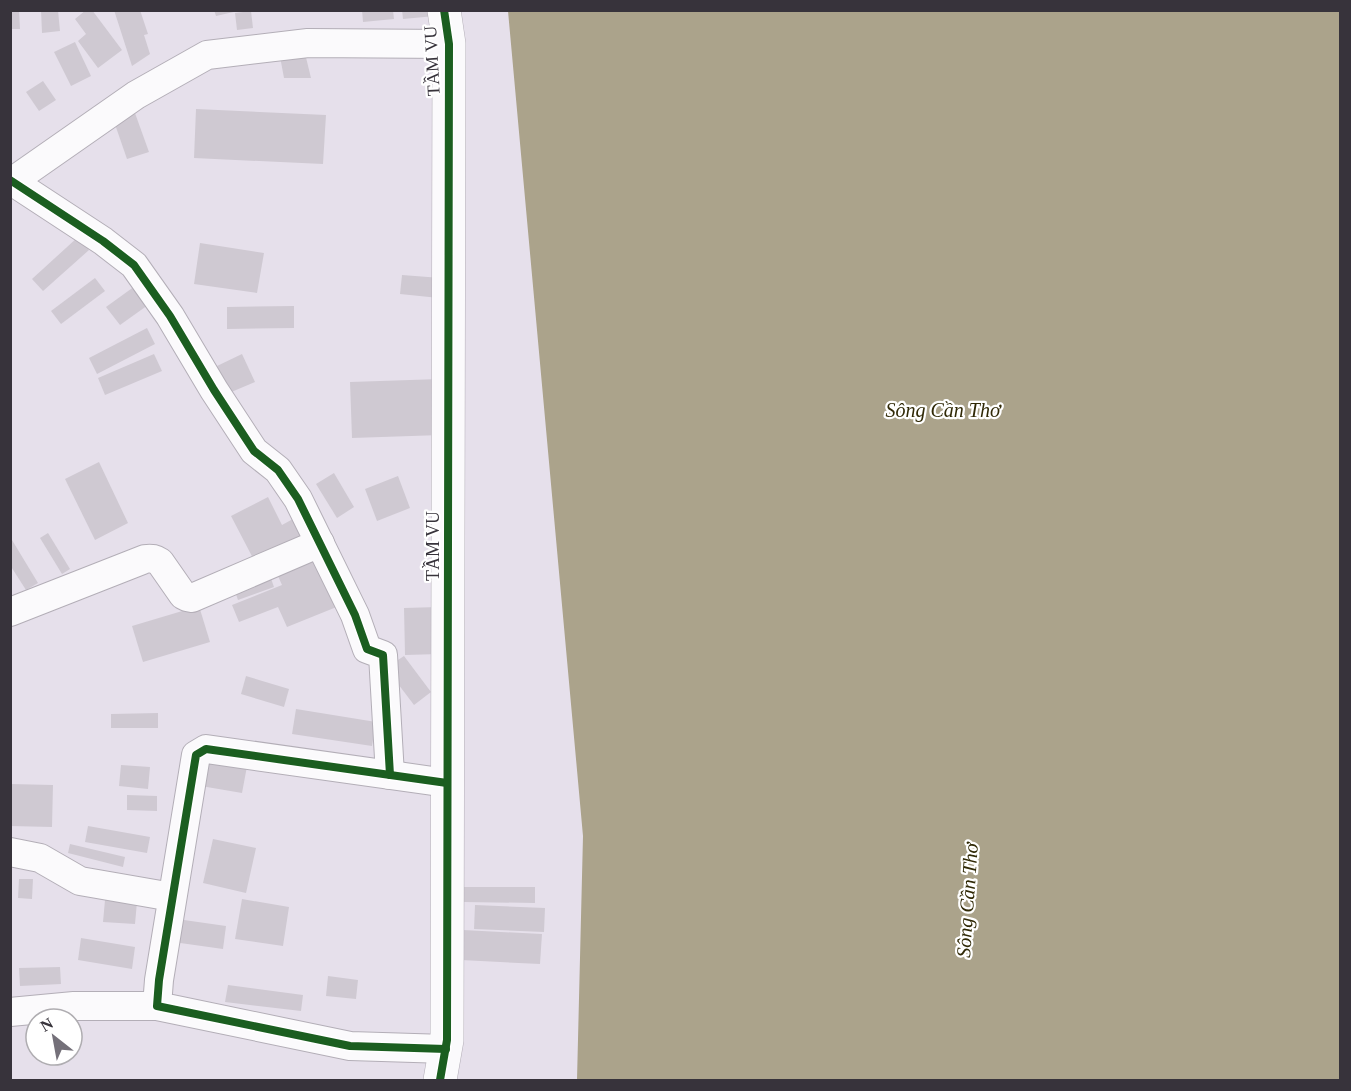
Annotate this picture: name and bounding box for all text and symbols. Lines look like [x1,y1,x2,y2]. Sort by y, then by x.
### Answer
street label: TẦM VU [419,25,444,97]
water label: Sông Cần Thơ [885,399,1002,422]
street label: TẦM VU [422,511,443,581]
water label: Sông Cần Thơ [952,840,983,958]
north arrow [24,1007,84,1067]
text: N [37,1014,56,1035]

